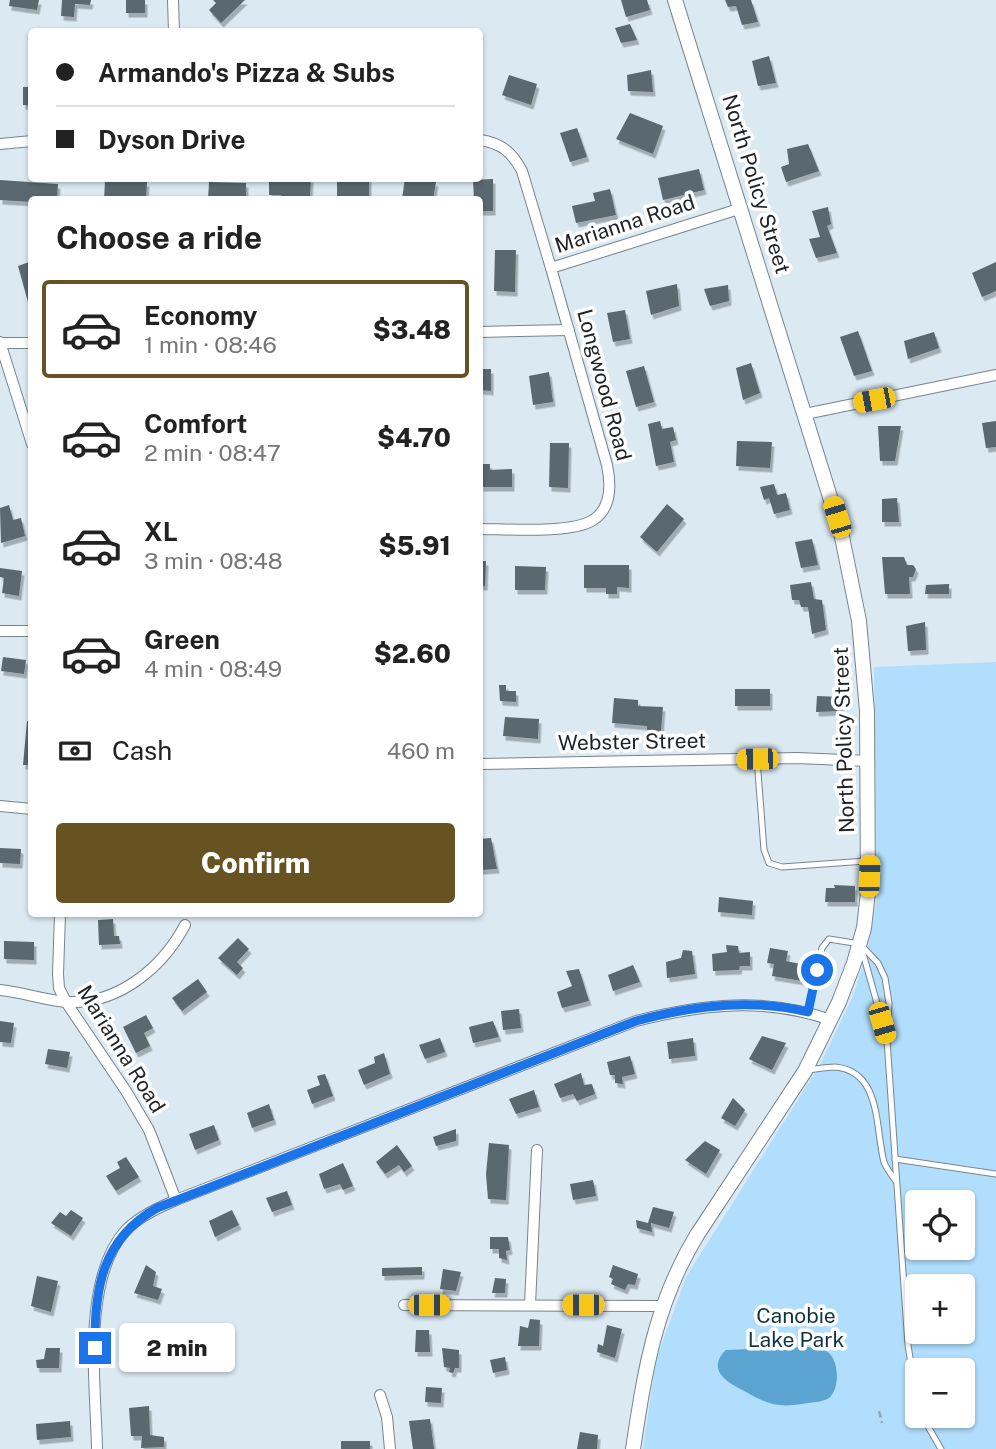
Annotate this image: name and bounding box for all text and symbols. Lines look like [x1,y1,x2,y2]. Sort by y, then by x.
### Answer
text: Armando's Pizza & Subs [98,57,395,88]
street label: North Policy Street [717,91,796,277]
text: Dyson Drive [98,124,245,155]
street label: Marianna Road [552,189,698,258]
text: Choose a ride [56,219,262,256]
icon: car [60,298,123,361]
text: Economy [144,300,257,331]
street label: Longwood Road [572,306,637,463]
text: $3.48 [373,314,451,345]
text: 1 min · 08:46 [144,331,277,358]
car [852,386,897,414]
icon: car [60,406,123,469]
text: Comfort [144,408,247,439]
text: $4.70 [377,422,451,453]
text: 2 min · 08:47 [144,439,281,466]
car [821,494,854,540]
icon: car [60,514,123,577]
text: XL [144,516,178,547]
text: $5.91 [379,530,451,561]
text: 3 min · 08:48 [144,547,283,574]
icon: car [60,622,123,685]
text: Green [144,624,220,655]
text: $2.60 [374,638,451,669]
street label: North Policy Street [828,647,859,834]
text: 4 min · 08:49 [144,655,282,682]
street label: Webster Street [558,728,706,755]
icon: cash [56,732,94,770]
text: Cash [112,735,172,766]
text: 460 m [387,737,455,764]
car [736,748,779,770]
button: Confirm [56,823,455,903]
car [858,855,881,897]
route start [801,954,833,986]
street label: Marianna Road [72,980,171,1117]
car [867,1000,898,1046]
map controls [905,1190,975,1428]
button: locate [905,1190,975,1260]
button: + [905,1274,975,1344]
car [409,1295,451,1316]
car [563,1295,605,1316]
park label: Canobie Lake Park [748,1303,844,1352]
callout: 2 min [119,1324,235,1372]
route end [79,1332,111,1364]
text: 2 min [146,1334,208,1361]
button: − [905,1358,975,1428]

